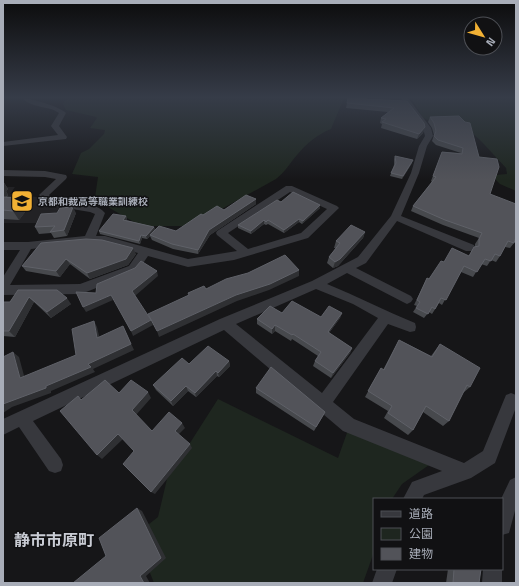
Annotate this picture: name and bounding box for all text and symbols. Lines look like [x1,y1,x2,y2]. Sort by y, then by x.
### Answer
north arrow [463,16,503,56]
text: N [482,34,500,50]
school or university icon: 京都和裁高等職業訓練校 [9,188,35,214]
place label: 京都和裁高等職業訓練校 [38,194,148,209]
legend [373,498,503,570]
text: 道路 [409,504,433,523]
text: 公園 [409,524,433,543]
district label: 静市市原町 [14,528,94,552]
text: 建物 [409,544,433,563]

